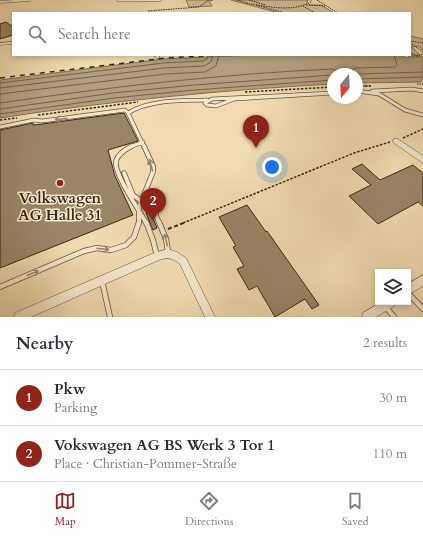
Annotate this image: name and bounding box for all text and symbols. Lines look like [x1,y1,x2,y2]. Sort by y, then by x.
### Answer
search box [12,12,411,56]
icon: search [26,23,48,45]
text: Search here [58,24,131,44]
north arrow [327,68,363,104]
one-way arrow [55,115,68,123]
pin: 1 [243,115,269,148]
your location [262,157,282,177]
one-way arrow [147,158,154,171]
marker: Volkswagen AG Halle 31 [55,178,65,188]
place label: Volkswagen AG Halle 31 [18,188,102,225]
pin: 2 [140,188,166,221]
one-way arrow [161,234,169,247]
one-way arrow [96,246,109,253]
one-way arrow [27,269,39,276]
map controls [375,269,411,305]
button: layers [375,269,411,305]
text: Nearby [16,332,73,355]
text: 2 results [363,334,407,352]
text: Pkw [54,379,86,399]
text: 1 [26,389,32,407]
text: 30 m [379,389,407,407]
text: Parking [54,399,97,417]
text: Vokswagen AG BS Werk 3 Tor 1 [54,435,275,455]
text: 2 [26,445,32,463]
text: 110 m [373,445,407,463]
text: Place · Christian-Pommer-Straße [54,455,237,473]
tab: Map [54,490,76,529]
tab: Directions [185,490,233,529]
tab: Saved [342,490,369,529]

